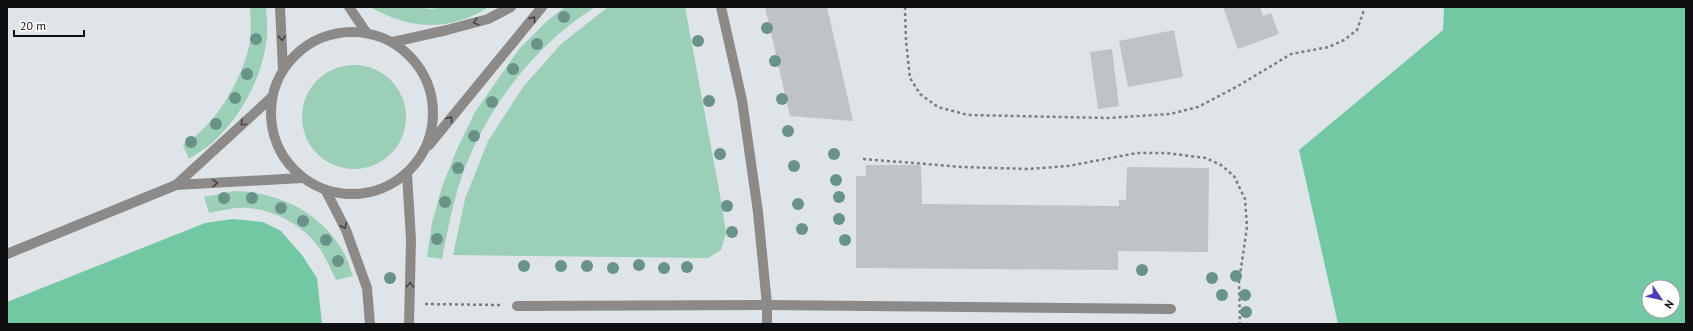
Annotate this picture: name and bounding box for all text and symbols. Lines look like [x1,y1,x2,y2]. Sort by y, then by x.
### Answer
scale bar [14,12,84,38]
one-way arrow [528,16,535,23]
one-way arrow [472,17,479,26]
text: 20 m [20,18,46,33]
one-way arrow [278,35,287,41]
one-way arrow [446,117,453,124]
one-way arrow [240,118,248,126]
one-way arrow [212,178,218,187]
one-way arrow [339,221,346,229]
north arrow [1641,279,1681,319]
one-way arrow [405,282,414,288]
text: N [1661,298,1677,312]

